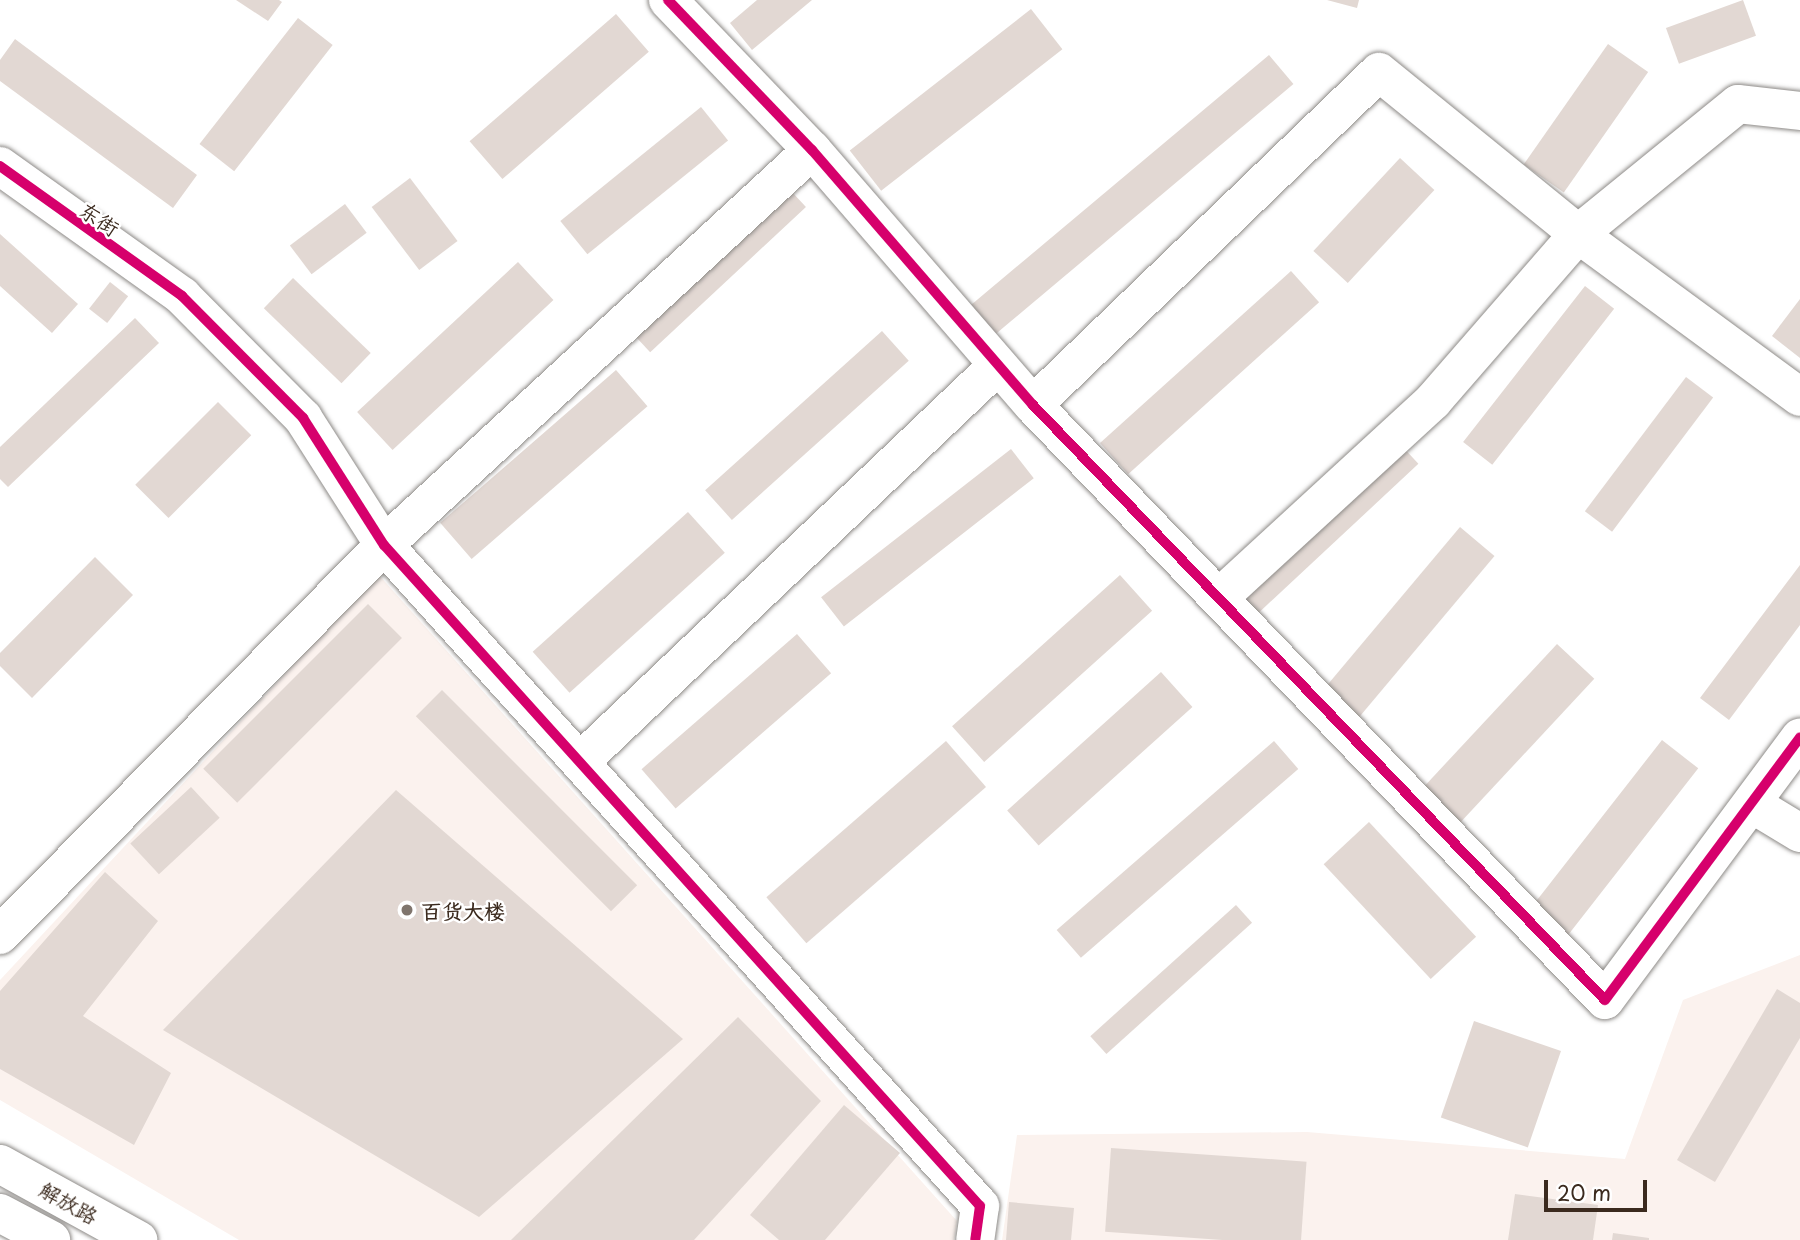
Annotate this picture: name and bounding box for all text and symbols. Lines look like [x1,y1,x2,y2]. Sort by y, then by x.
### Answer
street label: 东街 [76,196,124,240]
place label: 百货大楼 [421,897,505,923]
marker: 百货大楼 [399,902,415,918]
scale bar [1548,1166,1651,1210]
street label: 解放路 [35,1176,103,1228]
text: 20 m [1557,1176,1611,1208]

